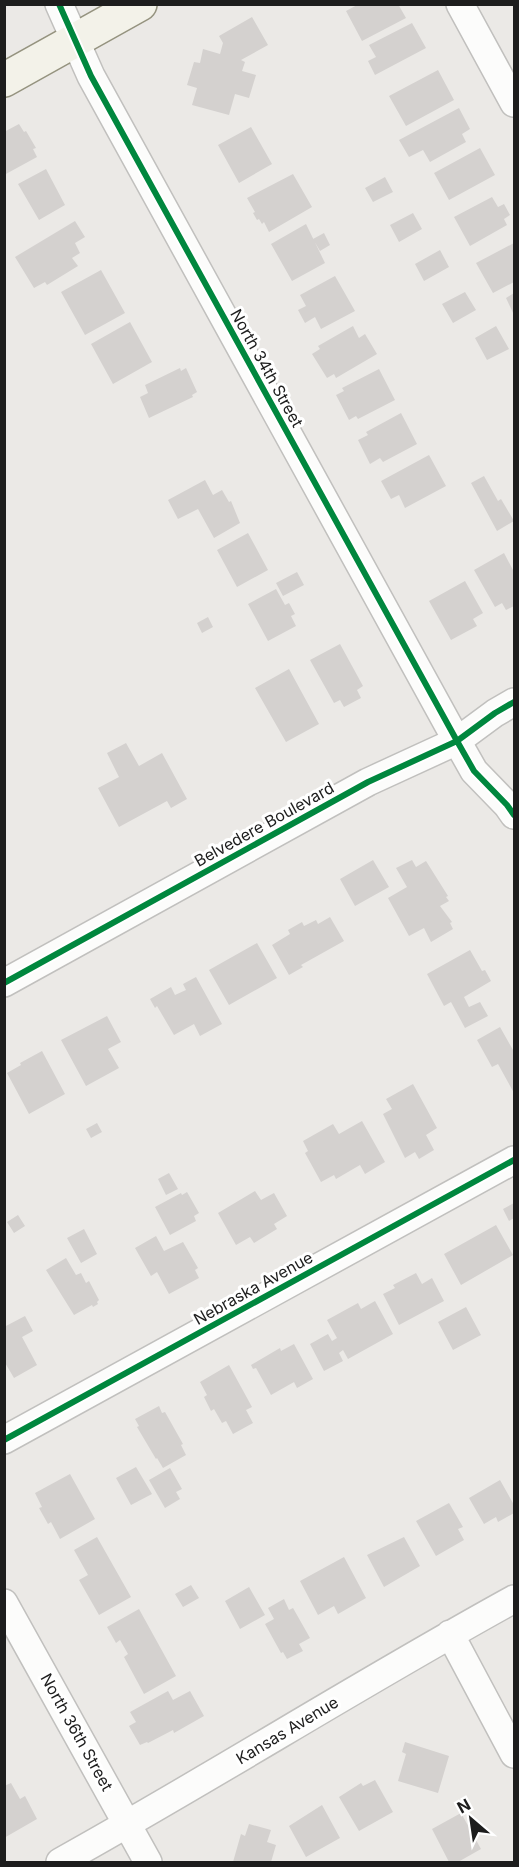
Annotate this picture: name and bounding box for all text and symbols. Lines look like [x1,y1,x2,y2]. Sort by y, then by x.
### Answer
street label: North 34th Street [226,306,308,430]
street label: Belvedere Boulevard [191,777,337,871]
street label: Nebraska Avenue [190,1247,316,1329]
street label: North 36th Street [36,1670,118,1794]
street label: Kansas Avenue [232,1692,342,1768]
north arrow [441,1789,501,1849]
text: N [454,1794,474,1818]

